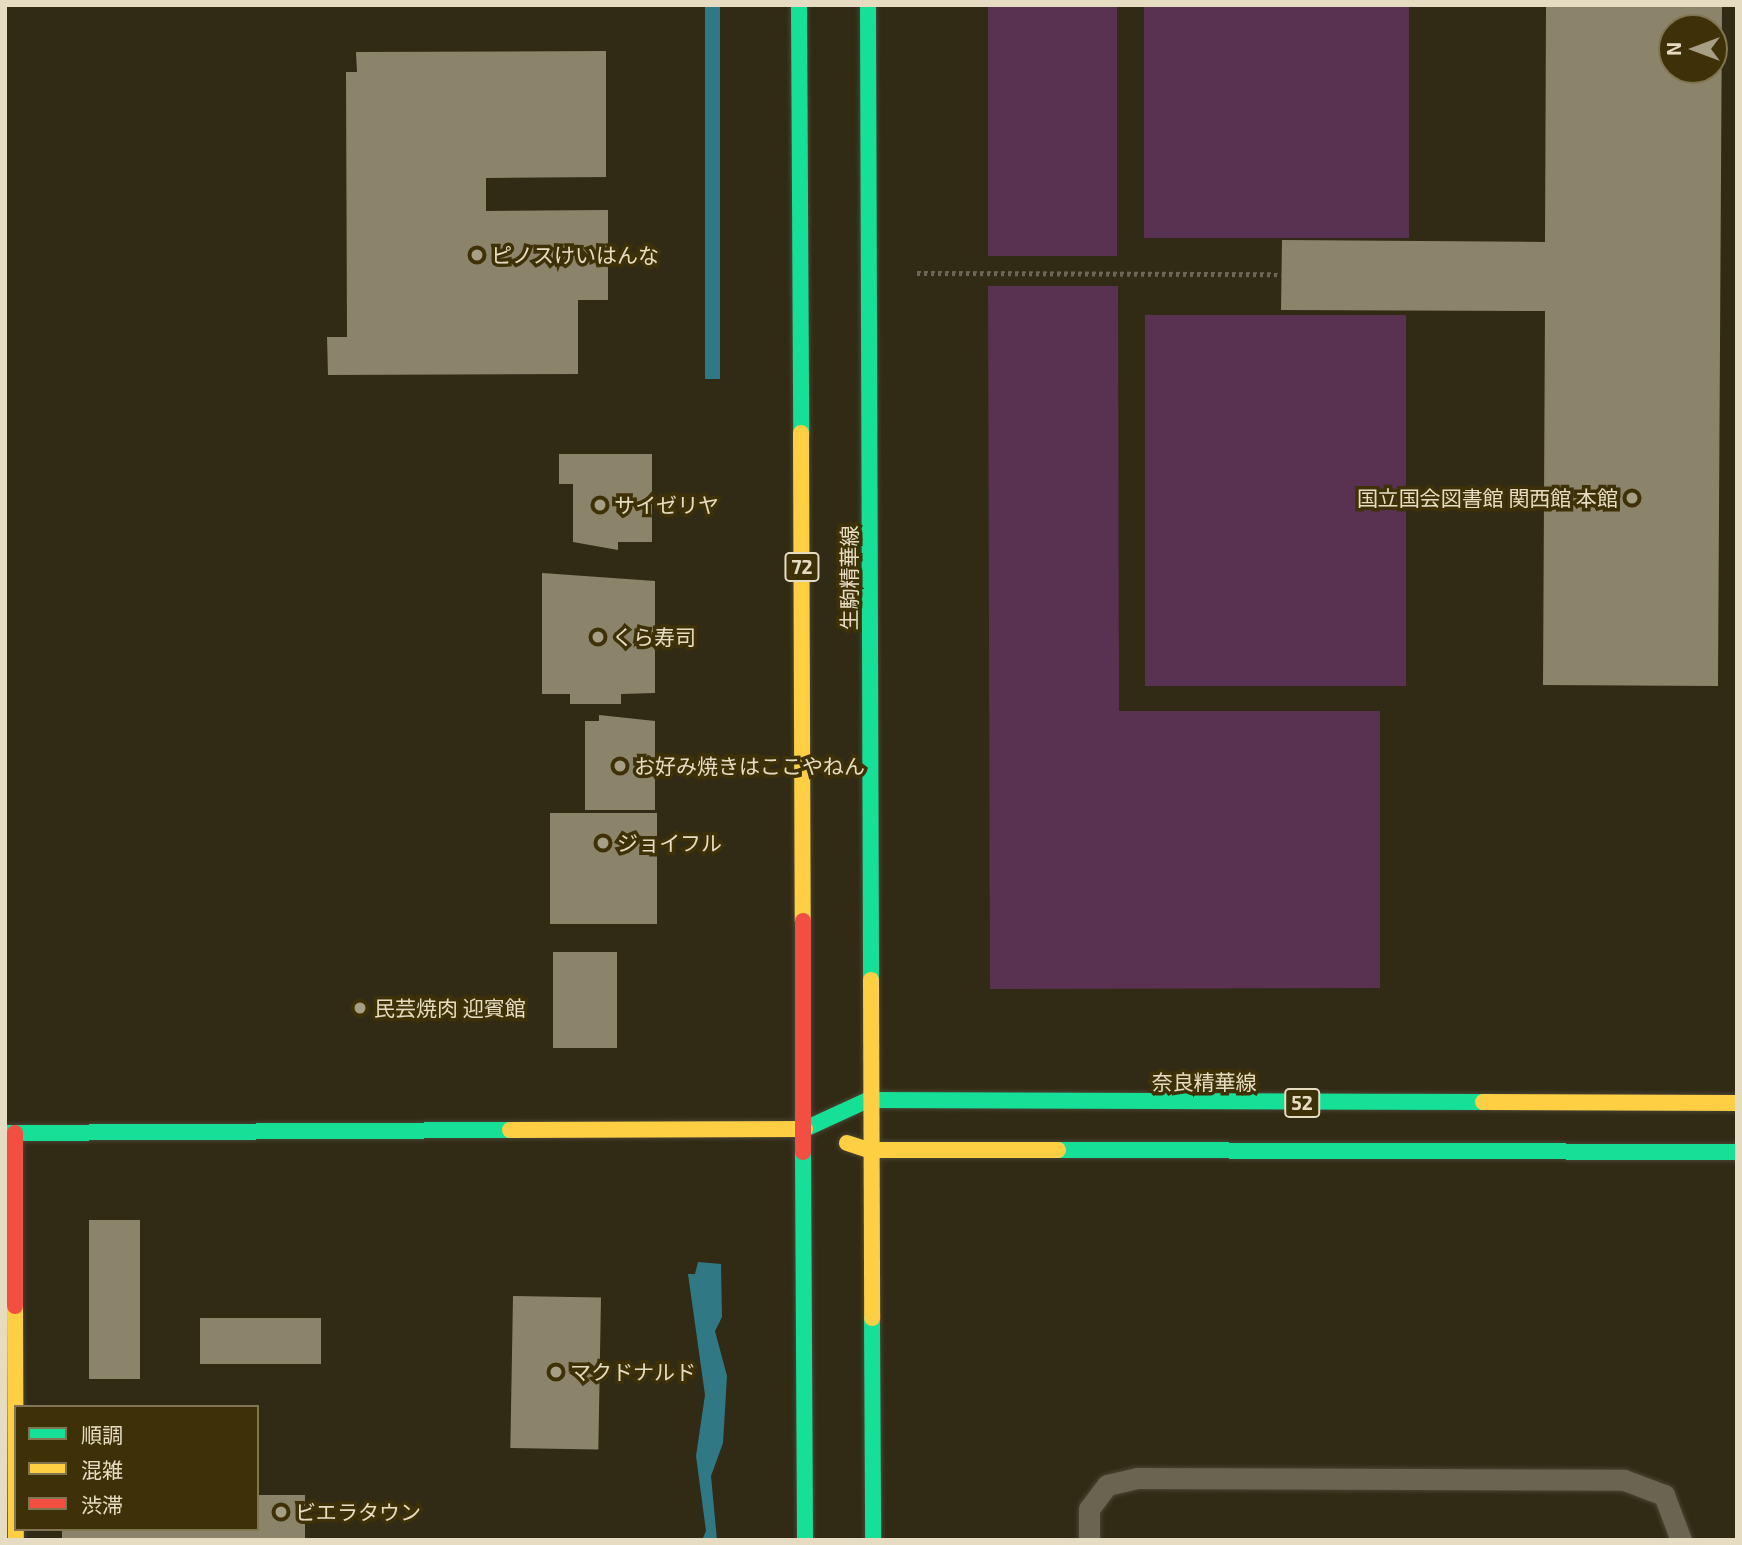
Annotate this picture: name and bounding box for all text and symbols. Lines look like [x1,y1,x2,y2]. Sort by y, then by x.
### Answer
north arrow [1658,14,1728,84]
text: N [1662,42,1685,56]
place label: ピノスけいはんな [491,242,659,268]
marker: ピノスけいはんな [469,247,485,263]
place label: 国立国会図書館 関西館 本館 [1357,485,1618,511]
marker: 国立国会図書館 関西館 本館 [1624,490,1640,506]
place label: サイゼリヤ [614,492,719,518]
marker: サイゼリヤ [592,497,608,513]
street label: 生駒精華線 [836,526,862,630]
road number: 72 [783,552,821,582]
place label: くら寿司 [612,624,696,650]
marker: くら寿司 [590,629,606,645]
place label: お好み焼きはここやねん [634,753,865,779]
marker: お好み焼きはここやねん [612,758,628,774]
place label: ジョイフル [617,830,722,856]
marker: ジョイフル [595,835,611,851]
place label: 民芸焼肉 迎賓館 [374,995,526,1021]
marker: 民芸焼肉 迎賓館 [352,1000,368,1016]
street label: 奈良精華線 [1152,1069,1256,1095]
road number: 52 [1283,1088,1321,1119]
place label: マクドナルド [570,1359,696,1385]
marker: マクドナルド [548,1364,564,1380]
legend [14,1405,259,1531]
text: 順調 [81,1422,123,1447]
text: 混雑 [81,1457,123,1482]
text: 渋滞 [81,1492,123,1517]
place label: ビエラタウン [295,1499,421,1525]
marker: ビエラタウン [273,1504,289,1520]

